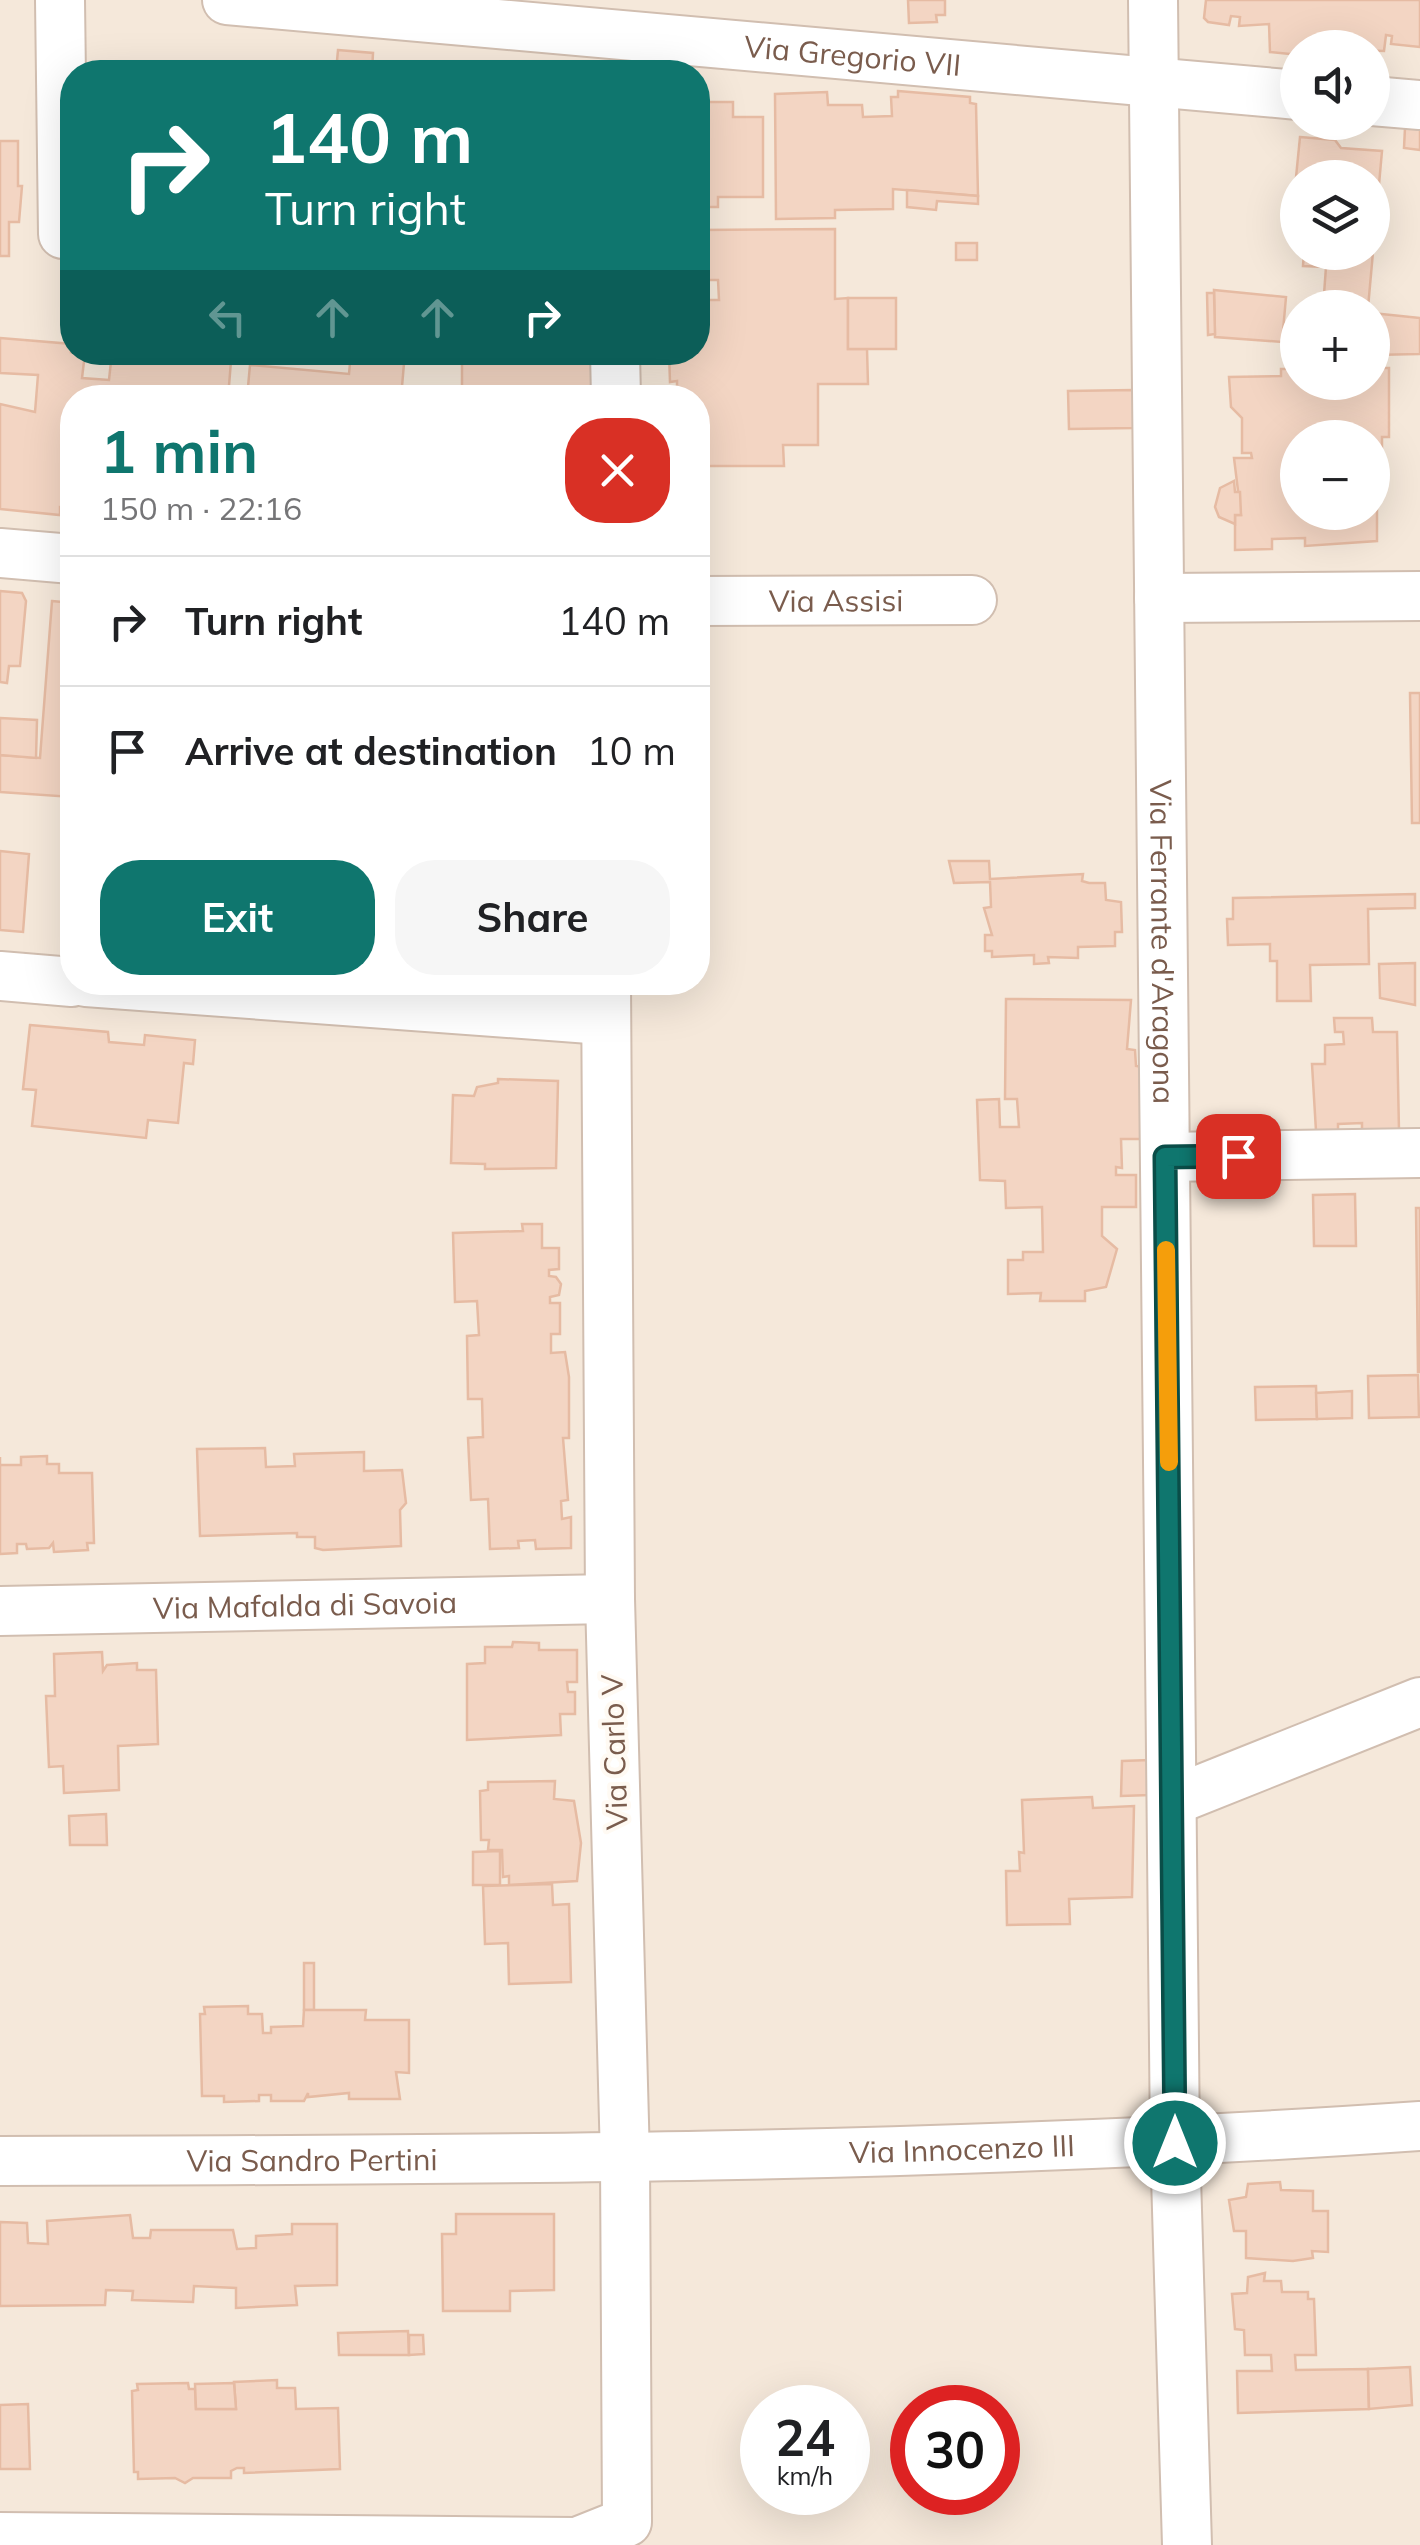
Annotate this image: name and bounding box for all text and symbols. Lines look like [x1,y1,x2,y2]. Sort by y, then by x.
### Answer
street label: Via Gregorio VII [742,27,963,84]
map controls [1280,30,1390,530]
button: sound [1280,30,1390,140]
text: 140 m [265,93,473,181]
icon: right [100,100,230,230]
button: layers [1280,160,1390,270]
text: Turn right [265,180,466,236]
icon: left [200,290,255,345]
icon: ahead [305,290,360,345]
icon: ahead [410,290,465,345]
icon: right [515,290,570,345]
button: + [1280,290,1390,400]
text: 1 min [100,413,258,488]
button: close [565,418,670,523]
button: − [1280,420,1390,530]
text: 150 m · 22:16 [100,488,302,528]
street label: Via Assisi [769,581,903,620]
icon: right [100,594,155,649]
text: Turn right [185,597,362,645]
text: 140 m [558,597,670,645]
icon: arrive [100,724,155,779]
text: Arrive at destination [185,727,557,775]
text: 10 m [587,727,676,775]
street label: Via Ferrante d'Aragona [1142,779,1183,1104]
button: Exit [100,860,375,975]
button: Share [395,860,670,975]
pin [1196,1114,1281,1199]
icon: arrive [1211,1129,1266,1184]
street label: Via Mafalda di Savoia [152,1583,457,1627]
street label: Via Carlo V [592,1673,636,1831]
position arrow [1123,2091,1227,2195]
street label: Via Innocenzo III [848,2126,1076,2171]
street label: Via Sandro Pertini [186,2140,438,2180]
speed limit sign: 30 [890,2385,1020,2515]
text: 24 [775,2406,835,2469]
text: km/h [777,2460,833,2491]

